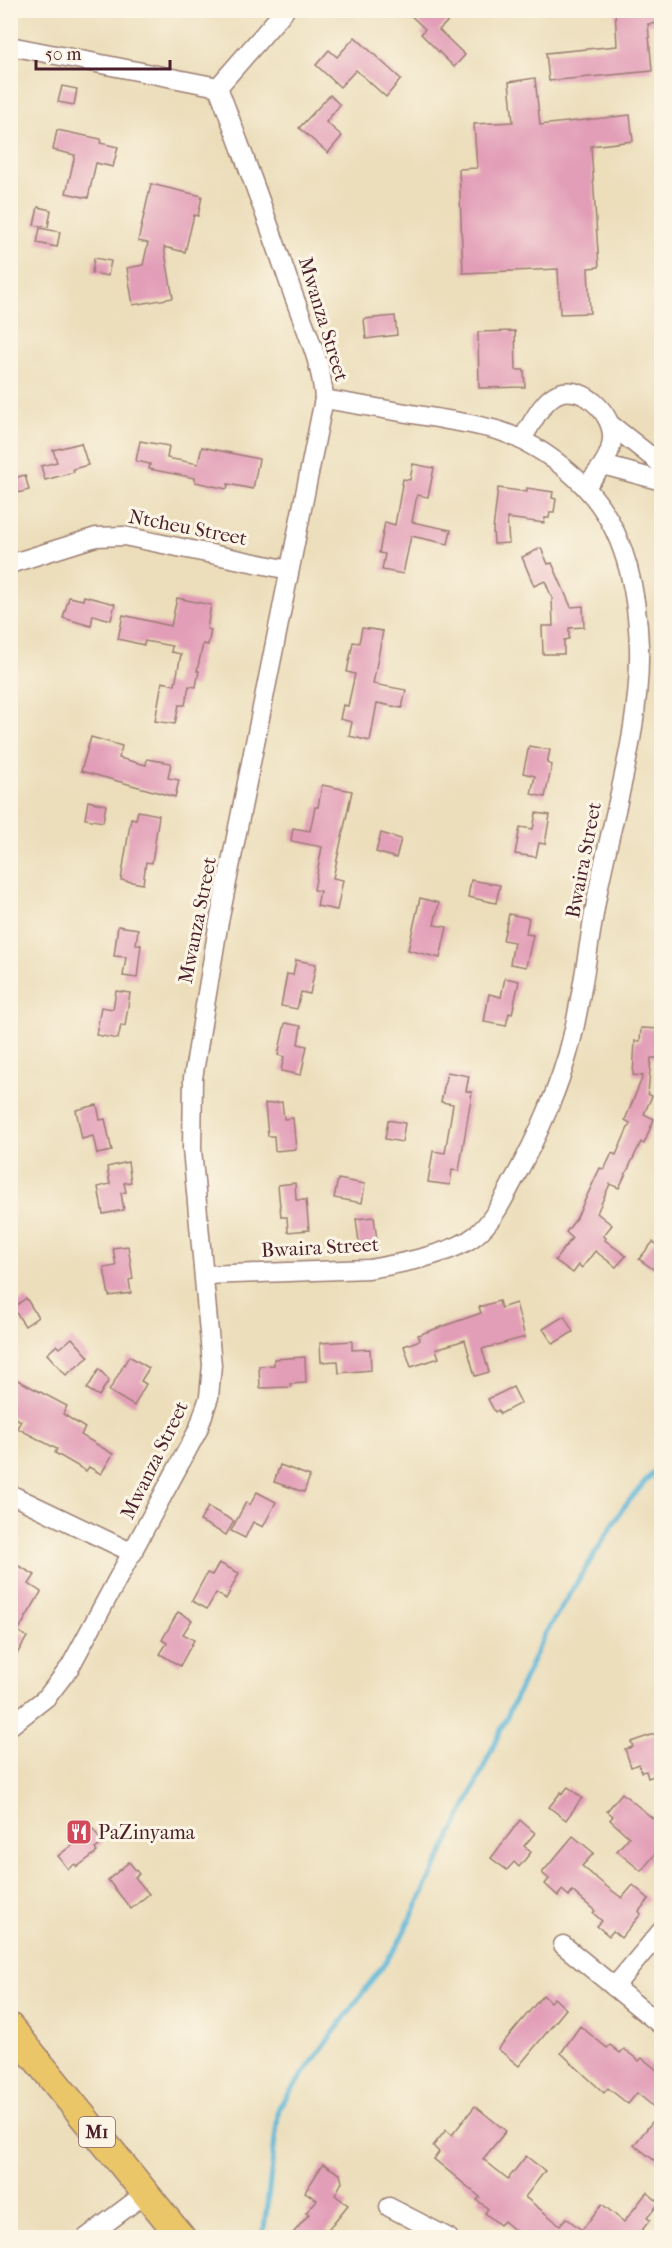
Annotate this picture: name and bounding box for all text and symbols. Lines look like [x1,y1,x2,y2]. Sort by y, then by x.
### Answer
scale bar [36,33,170,71]
text: 50 m [45,44,82,65]
street label: Mwanza Street [294,254,353,384]
street label: Ntcheu Street [127,505,249,550]
street label: Bwaira Street [561,800,606,920]
street label: Mwanza Street [174,855,221,985]
street label: Bwaira Street [261,1233,379,1262]
street label: Mwanza Street [116,1397,193,1523]
restaurant icon: PaZinyama [64,1817,94,1847]
place label: PaZinyama [98,1821,196,1844]
road number: M1 [79,2117,115,2147]

